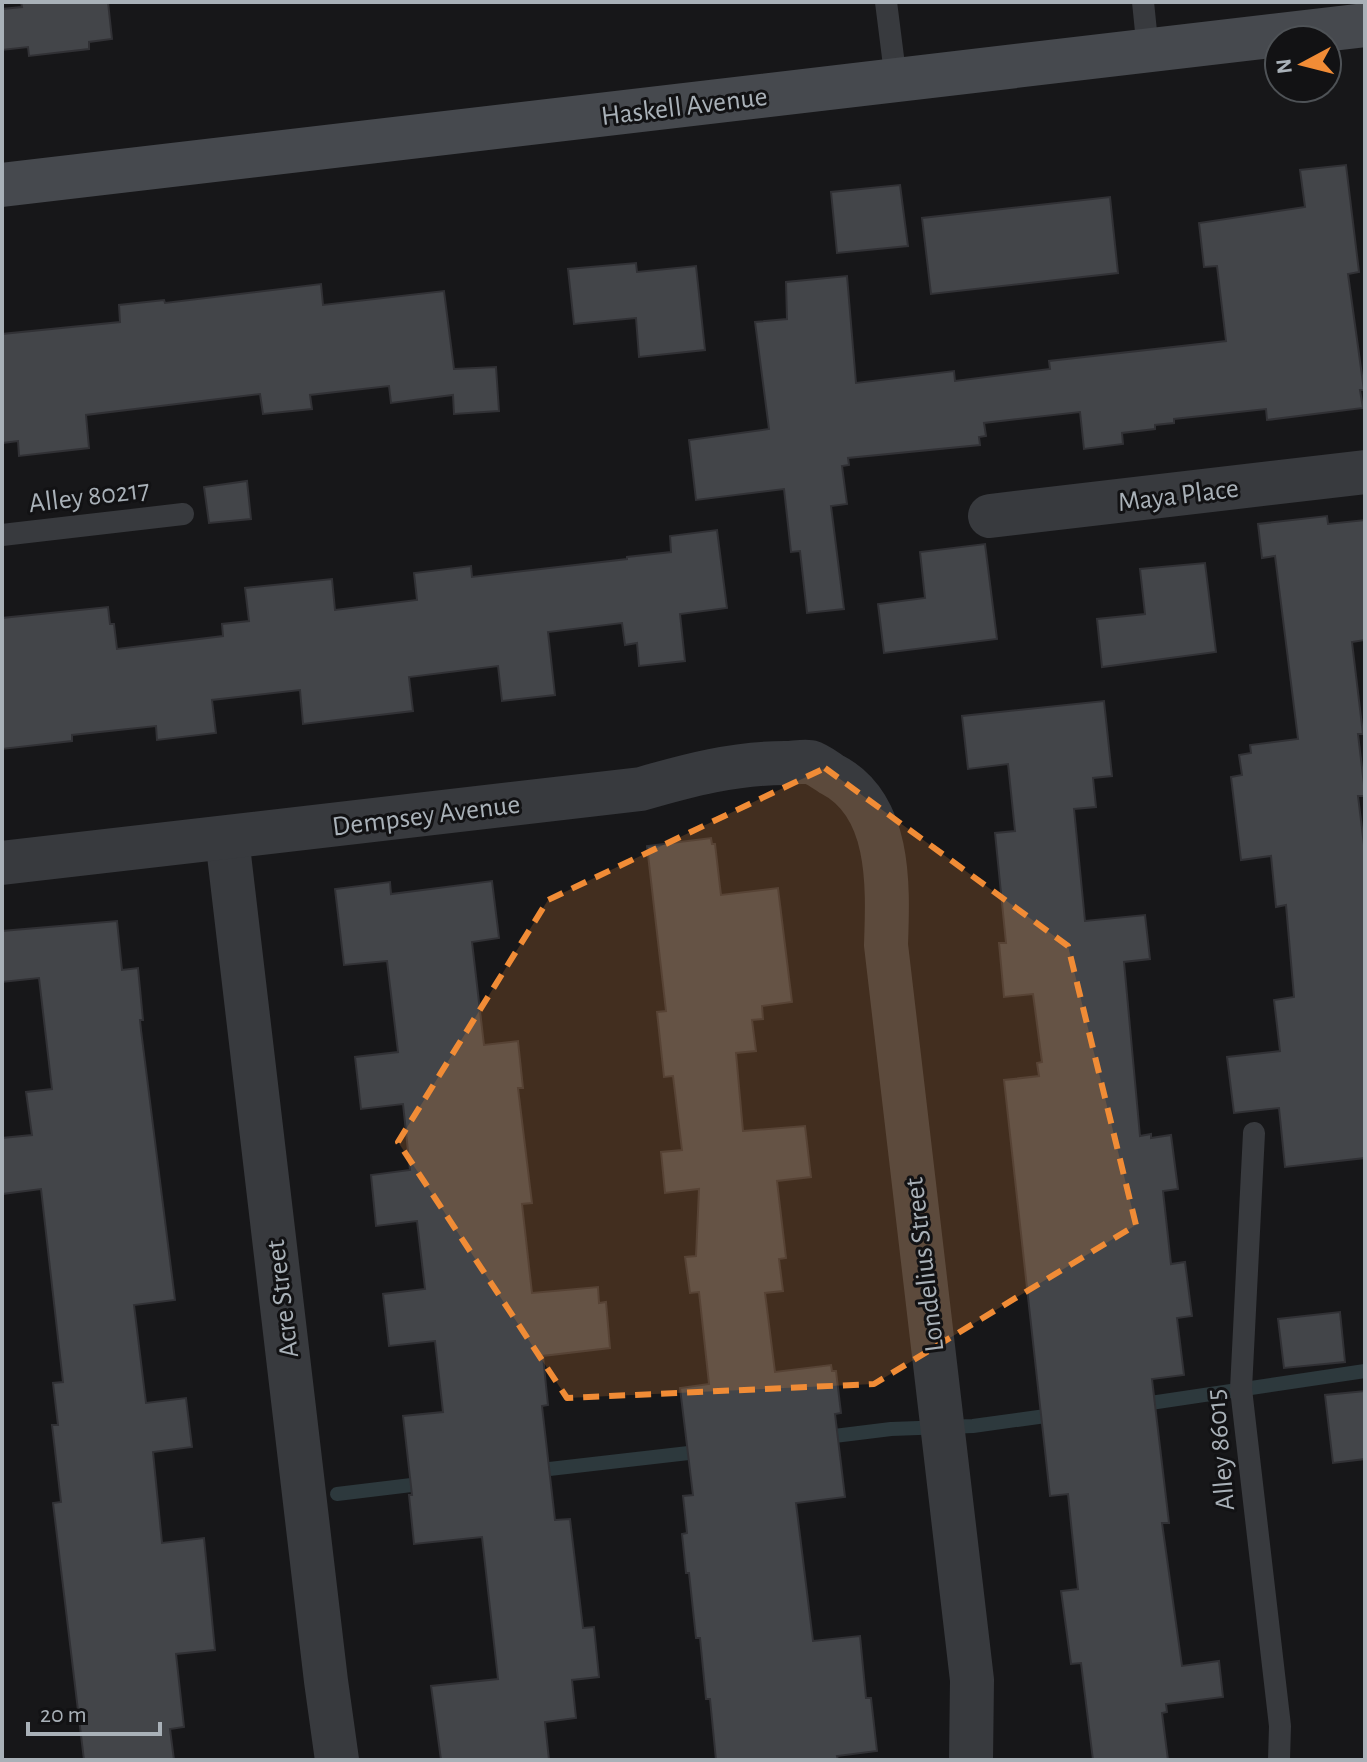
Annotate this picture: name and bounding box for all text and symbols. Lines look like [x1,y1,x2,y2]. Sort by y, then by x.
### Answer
north arrow [1263,24,1343,104]
text: N [1272,57,1296,75]
street label: Haskell Avenue [600,83,769,131]
street label: Maya Place [1116,475,1240,517]
street label: Alley 80217 [27,476,151,518]
street label: Dempsey Avenue [331,791,522,841]
street label: Londelius Street [900,1176,950,1354]
street label: Acre Street [262,1238,304,1359]
street label: Alley 86015 [1202,1388,1240,1512]
scale bar [28,1686,160,1736]
text: 20 m [40,1703,87,1727]

